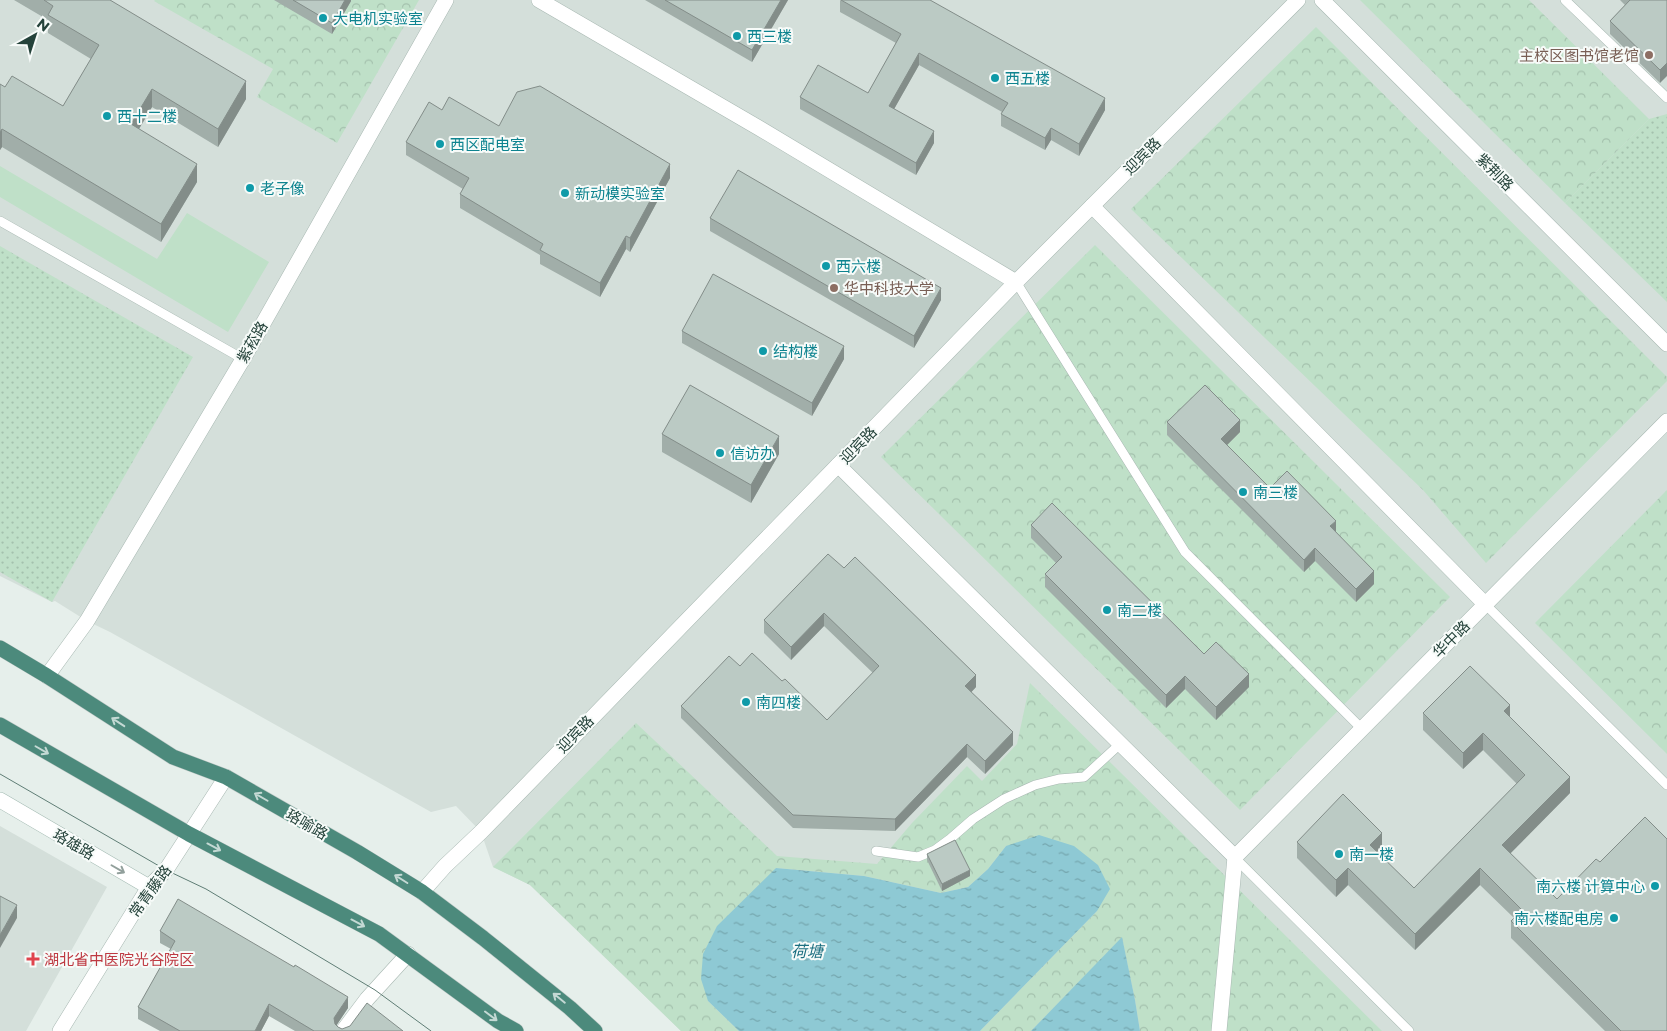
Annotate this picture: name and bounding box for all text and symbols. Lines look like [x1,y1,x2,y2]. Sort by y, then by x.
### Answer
place label: 大电机实验室 [333,9,423,28]
north arrow [10,10,60,60]
marker: 大电机实验室 [317,12,329,24]
text: N [33,14,53,35]
place label: 西三楼 [747,27,792,46]
marker: 西三楼 [731,30,743,42]
place label: 主校区图书馆老馆 [1519,46,1639,65]
marker: 主校区图书馆老馆 [1643,49,1655,61]
place label: 西五楼 [1005,69,1050,88]
marker: 西五楼 [989,72,1001,84]
place label: 西十二楼 [117,107,177,126]
marker: 西十二楼 [101,110,113,122]
street label: 迎宾路 [1119,133,1165,179]
place label: 西区配电室 [450,135,525,154]
marker: 西区配电室 [434,138,446,150]
street label: 紫荆路 [1472,149,1518,195]
place label: 老子像 [260,179,305,198]
marker: 老子像 [244,182,256,194]
place label: 新动模实验室 [575,184,665,203]
marker: 新动模实验室 [559,187,571,199]
place label: 西六楼 [836,257,881,276]
marker: 西六楼 [820,260,832,272]
place label: 华中科技大学 [844,279,934,298]
marker: 华中科技大学 [828,282,840,294]
street label: 紫菘路 [233,318,271,366]
place label: 结构楼 [773,342,818,361]
marker: 结构楼 [757,345,769,357]
street label: 迎宾路 [836,422,880,468]
place label: 信访办 [730,444,775,463]
marker: 信访办 [714,447,726,459]
place label: 南三楼 [1253,483,1298,502]
marker: 南三楼 [1237,486,1249,498]
place label: 南二楼 [1117,601,1162,620]
marker: 南二楼 [1101,604,1113,616]
street label: 华中路 [1428,616,1474,662]
place label: 南四楼 [756,693,801,712]
marker: 南四楼 [740,696,752,708]
street label: 迎宾路 [553,711,597,757]
one-way arrow [111,717,125,727]
one-way arrow [35,745,49,755]
one-way arrow [253,792,268,802]
street label: 珞喻路 [283,805,331,843]
street label: 珞雄路 [50,825,98,863]
one-way arrow [206,843,221,852]
place label: 南一楼 [1349,845,1394,864]
marker: 南一楼 [1333,848,1345,860]
street label: 常青藤路 [125,861,175,921]
one-way arrow [110,864,125,874]
one-way arrow [394,874,408,885]
place label: 南六楼 计算中心 [1536,877,1645,896]
marker: 南六楼 计算中心 [1649,880,1661,892]
place label: 南六楼配电房 [1514,909,1604,928]
marker: 南六楼配电房 [1608,912,1620,924]
one-way arrow [350,919,365,928]
water label: 荷塘 [791,942,826,961]
place label: 湖北省中医院光谷院区 [44,950,194,969]
marker: 湖北省中医院光谷院区 [26,952,40,966]
one-way arrow [552,993,565,1004]
one-way arrow [484,1010,497,1021]

